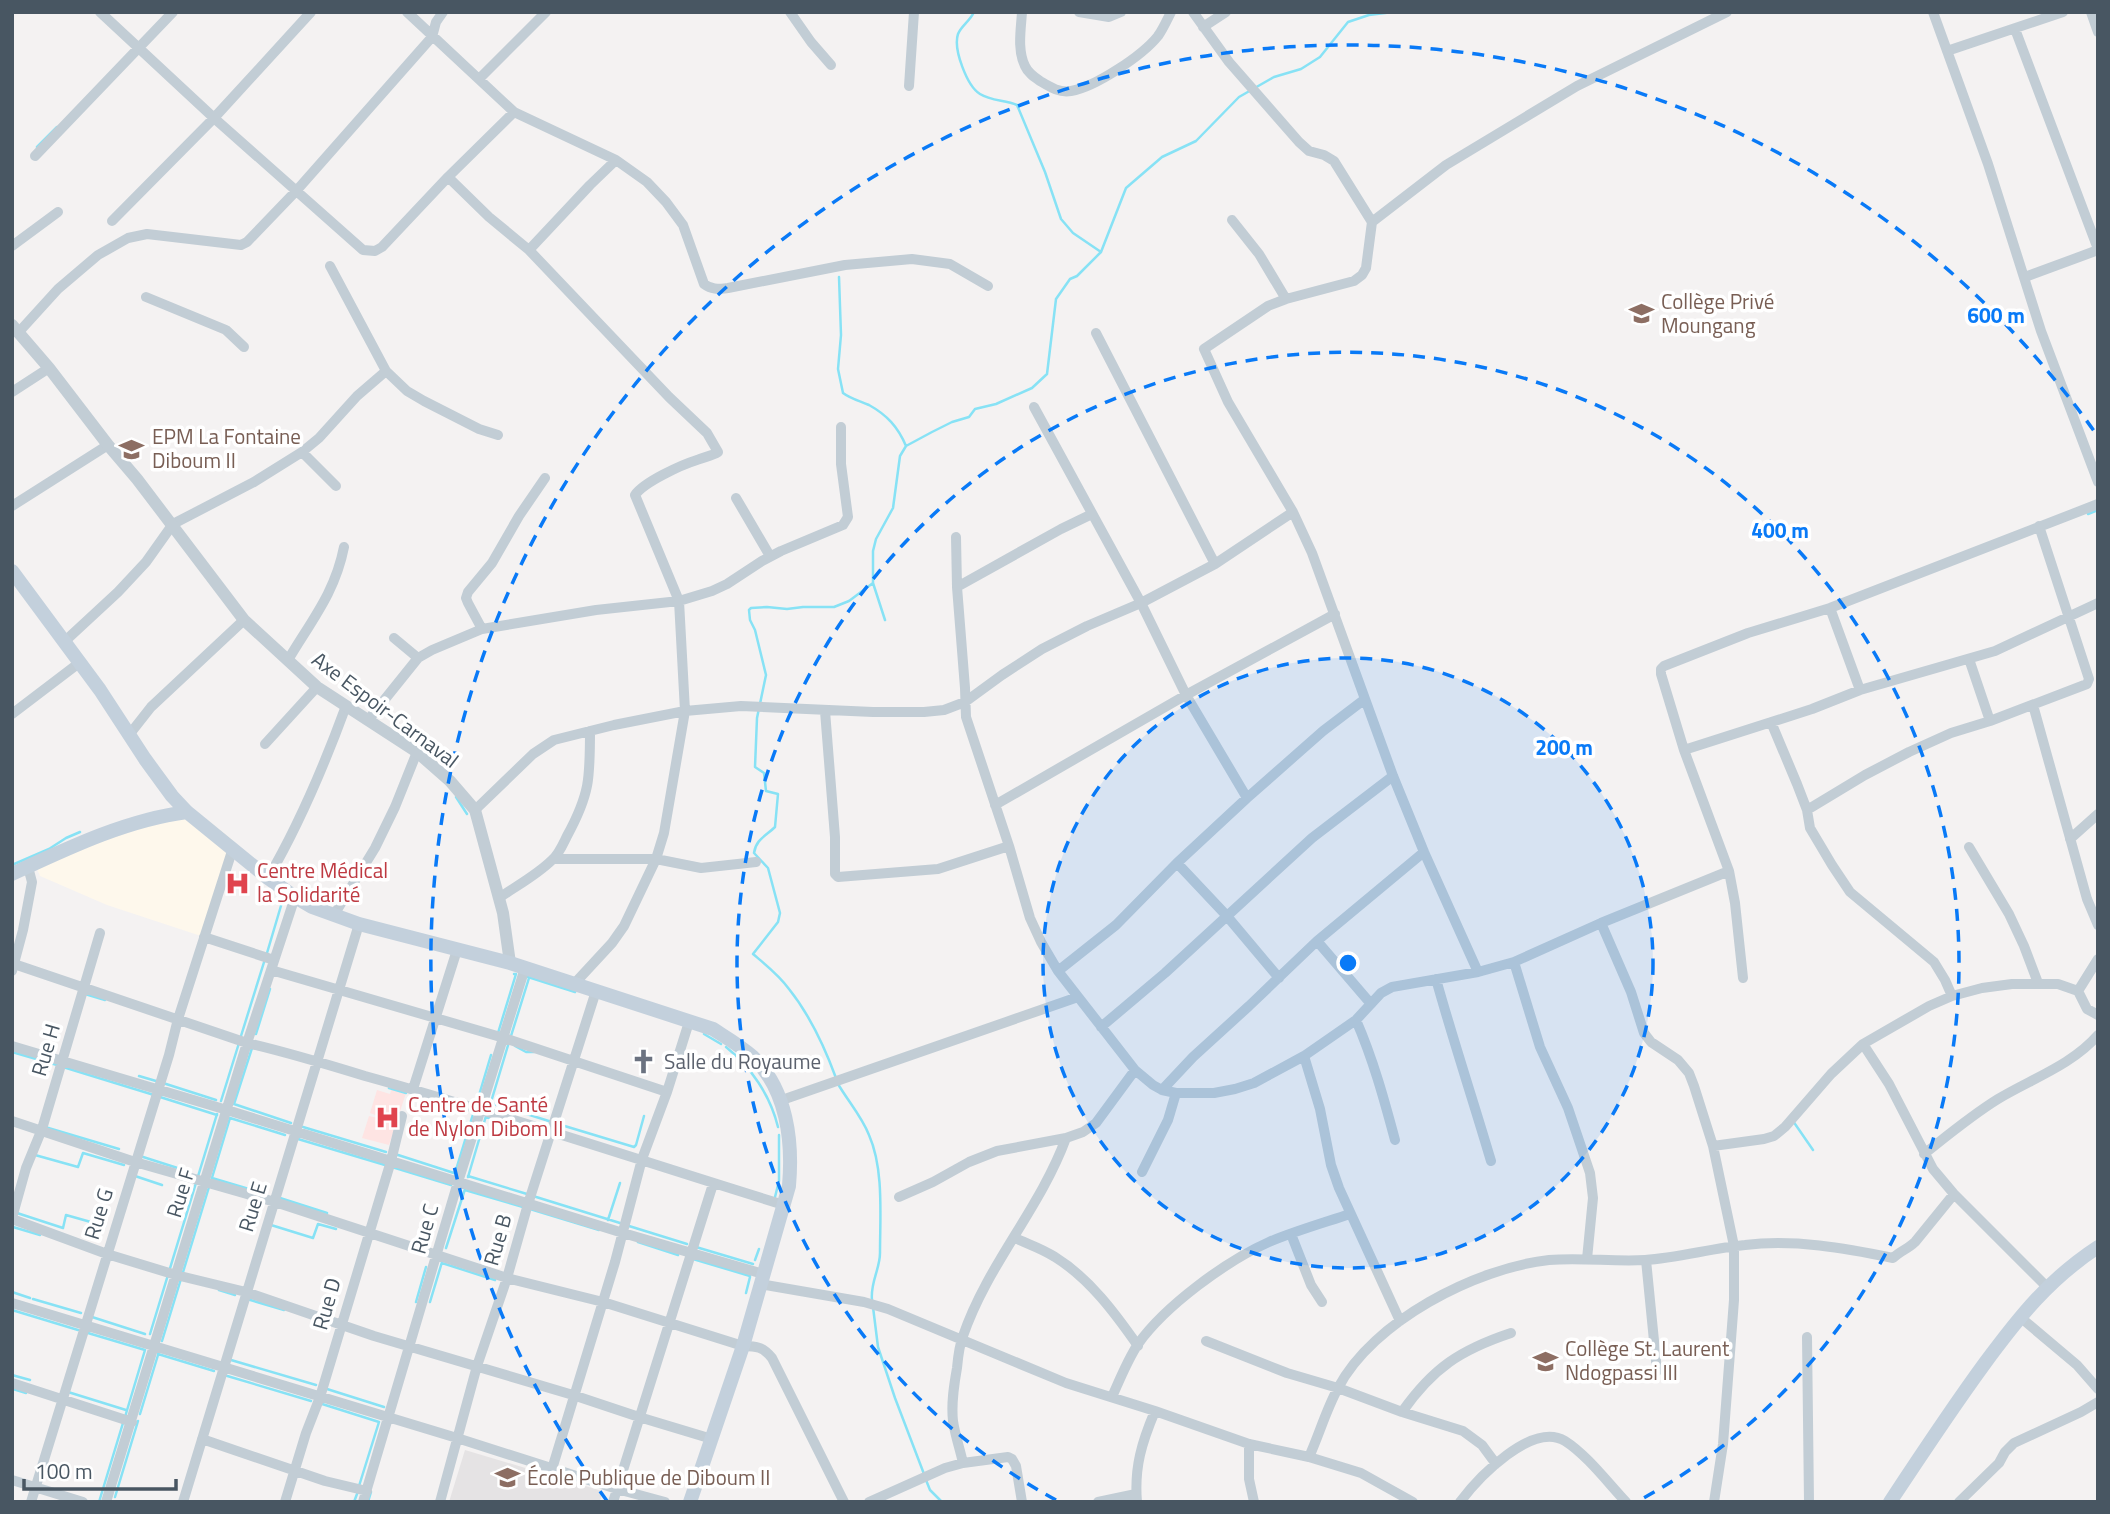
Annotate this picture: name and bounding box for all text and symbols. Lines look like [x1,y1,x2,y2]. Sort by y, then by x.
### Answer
place label: Collège Privé Moungang [1661,285,1774,341]
text: 600 m [1967,299,2025,331]
school or university icon: Collège Privé Moungang [1627,300,1655,328]
place label: EPM La Fontaine Diboum II [152,420,301,476]
school or university icon: EPM La Fontaine Diboum II [118,435,146,463]
text: 400 m [1751,514,1809,546]
street label: Axe Espoir-Carnaval [305,643,466,775]
text: 200 m [1535,731,1593,763]
place label: Centre Médical la Solidarité [257,854,388,910]
hospital icon: Centre Médical la Solidarité [223,869,251,897]
centre of rings [1336,951,1360,975]
street label: Rue H [22,1020,68,1080]
place label: Salle du Royaume [664,1045,821,1077]
church icon: Salle du Royaume [630,1048,658,1076]
place label: Centre de Santé de Nylon Dibom II [408,1088,563,1144]
hospital icon: Centre de Santé de Nylon Dibom II [374,1103,402,1131]
street label: Rue F [157,1164,203,1221]
street label: Rue E [229,1178,275,1236]
street label: Rue G [75,1184,121,1243]
street label: Rue C [402,1200,446,1257]
street label: Rue B [474,1210,520,1269]
street label: Rue D [303,1274,349,1334]
place label: Collège St. Laurent Ndogpassi III [1565,1332,1730,1388]
school or university icon: Collège St. Laurent Ndogpassi III [1531,1347,1559,1375]
scale bar [24,1448,177,1492]
text: 100 m [35,1455,92,1487]
place label: École Publique de Diboum II [527,1461,770,1493]
school or university icon: École Publique de Diboum II [493,1464,521,1492]

